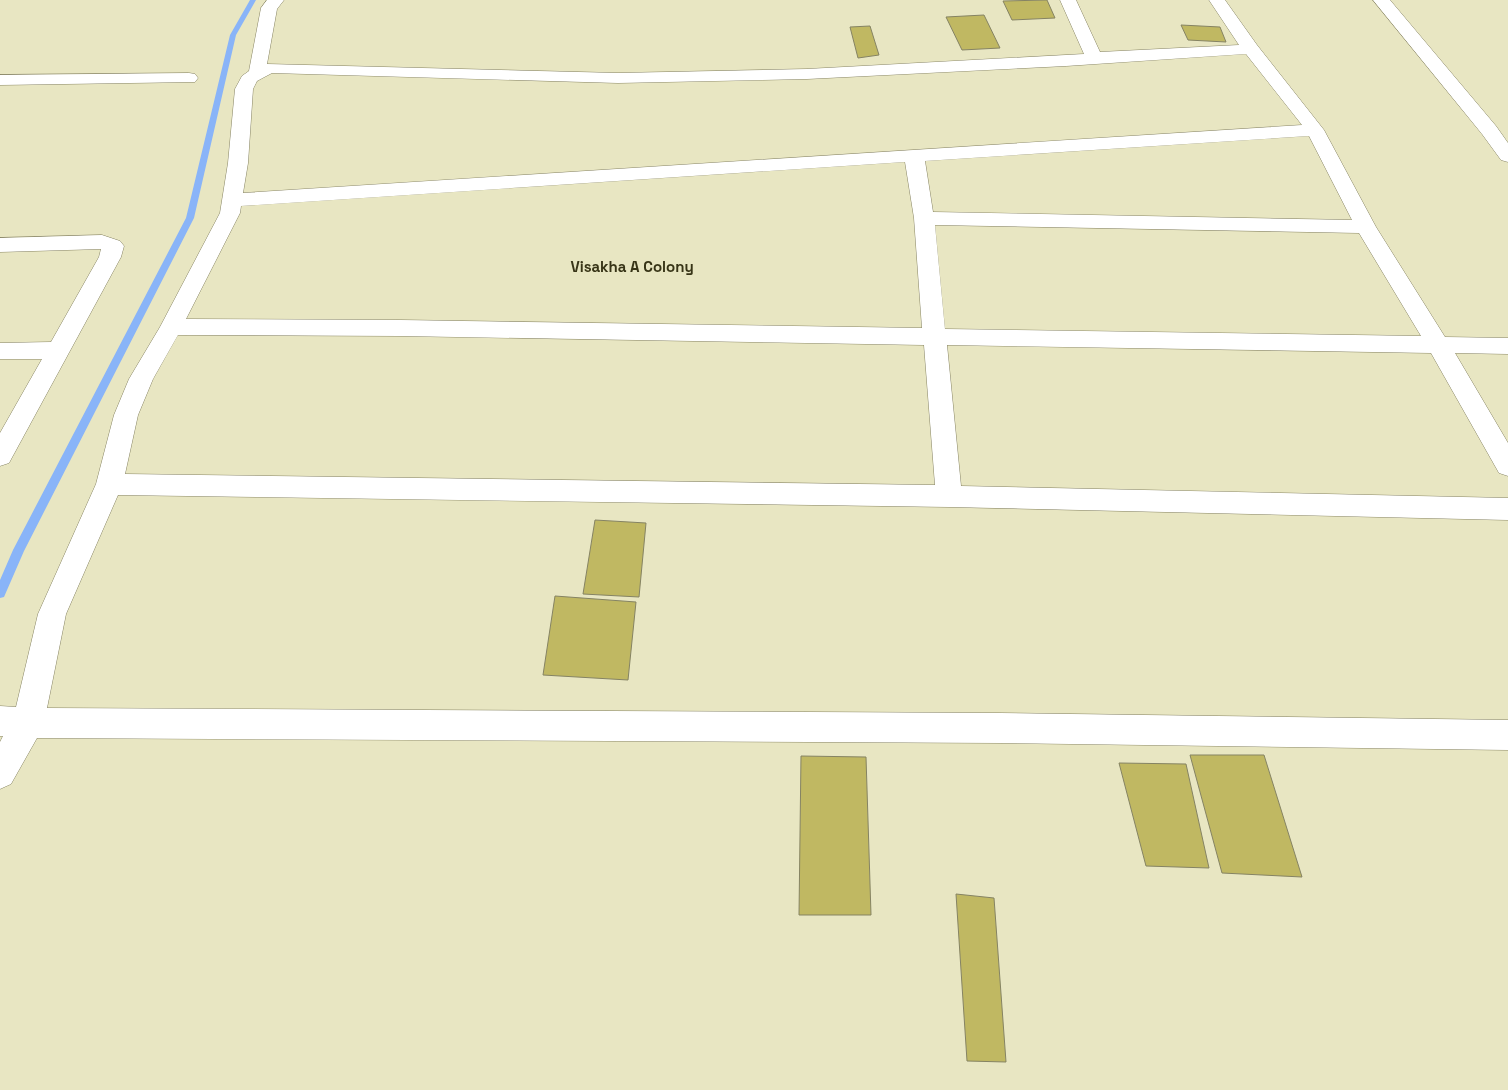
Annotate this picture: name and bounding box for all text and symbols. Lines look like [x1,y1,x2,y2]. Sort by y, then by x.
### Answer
district label: Visakha A Colony [570,257,694,276]

